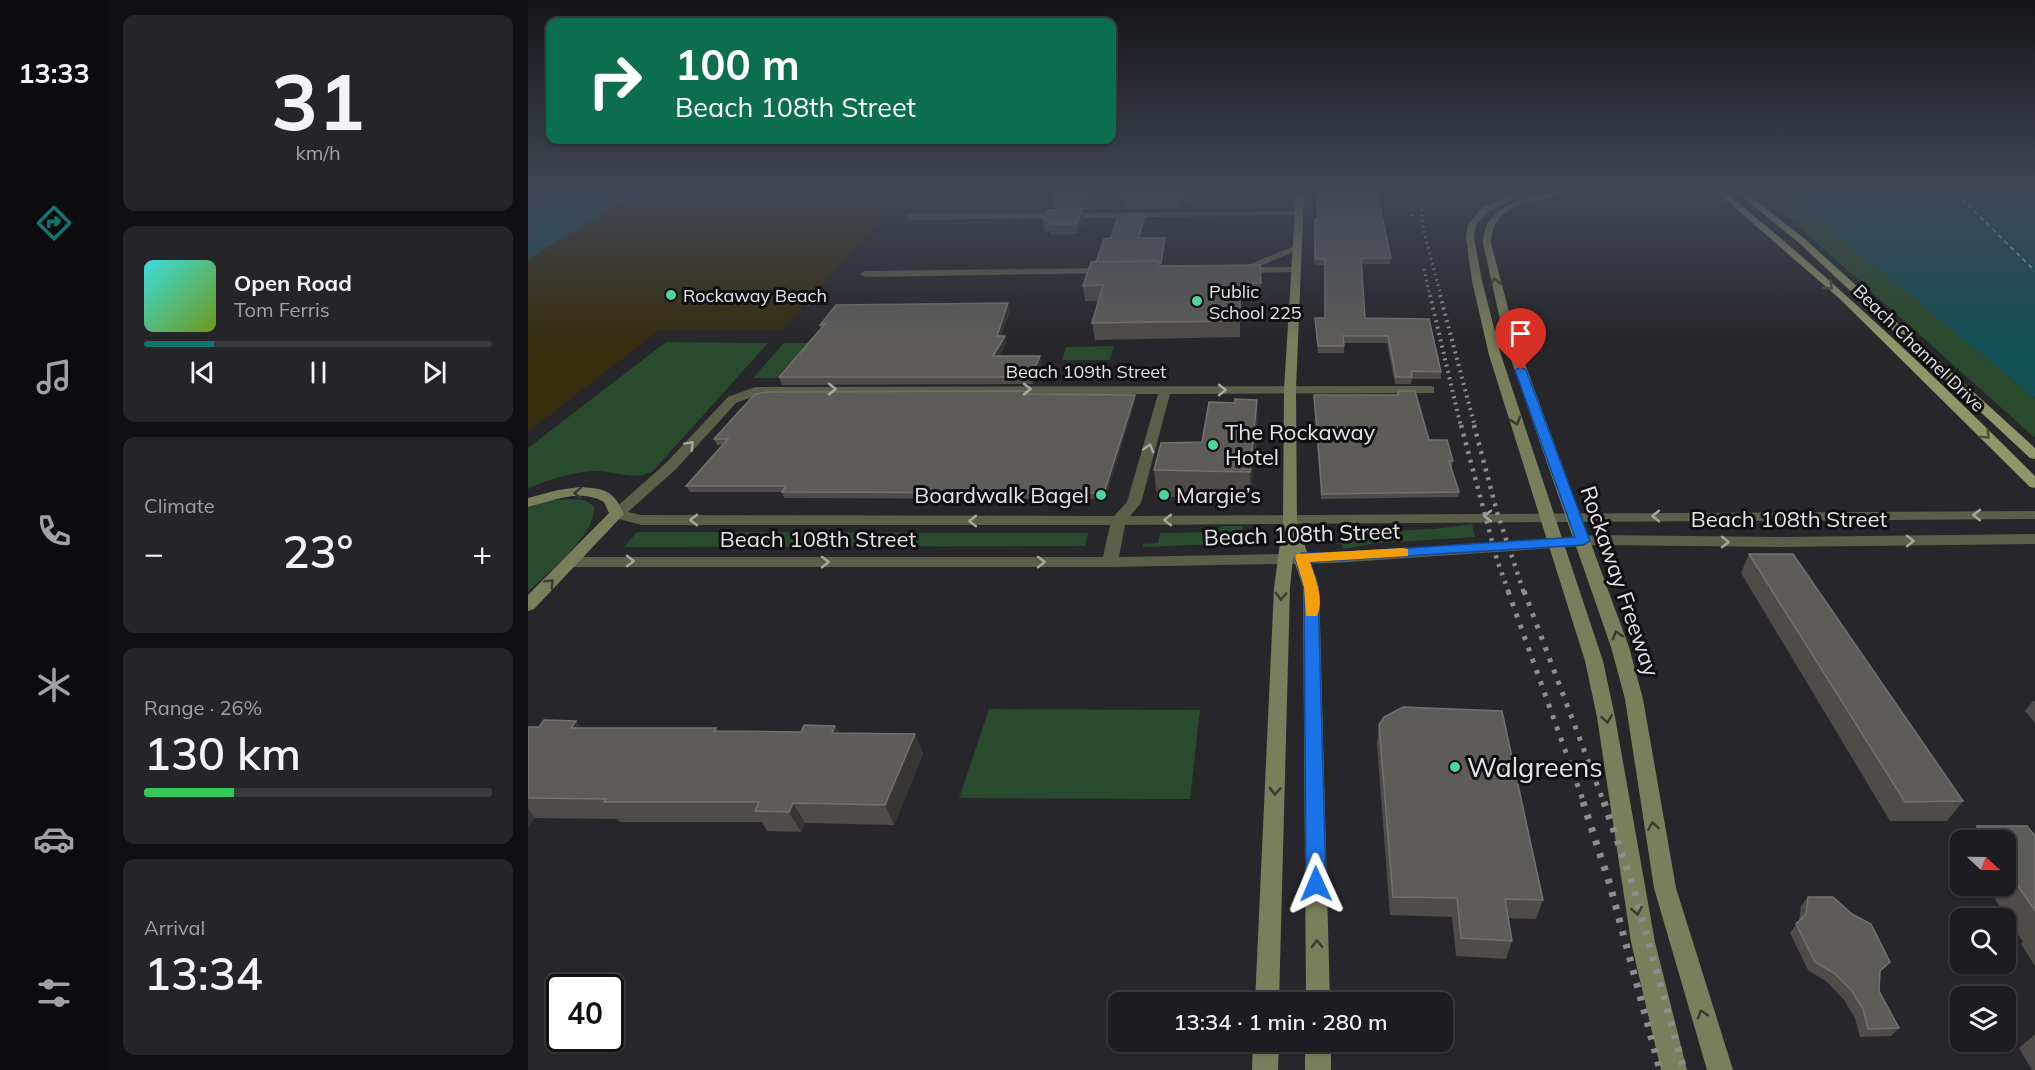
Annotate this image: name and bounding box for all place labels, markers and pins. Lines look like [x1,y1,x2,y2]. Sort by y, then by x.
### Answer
place label: Public School 225 [1209,280,1302,324]
place label: Rockaway Beach [683,284,827,307]
marker: Rockaway Beach [664,288,678,302]
marker: Public School 225 [1190,294,1204,308]
pin [1495,308,1546,370]
place label: The Rockaway Hotel [1225,418,1376,471]
marker: The Rockaway Hotel [1206,438,1220,452]
place label: Boardwalk Bagel [914,481,1089,509]
place label: Margie’s [1176,481,1261,509]
marker: Boardwalk Bagel [1094,488,1108,502]
marker: Margie’s [1157,488,1171,502]
place label: Walgreens [1467,750,1603,784]
marker: Walgreens [1448,760,1462,774]

